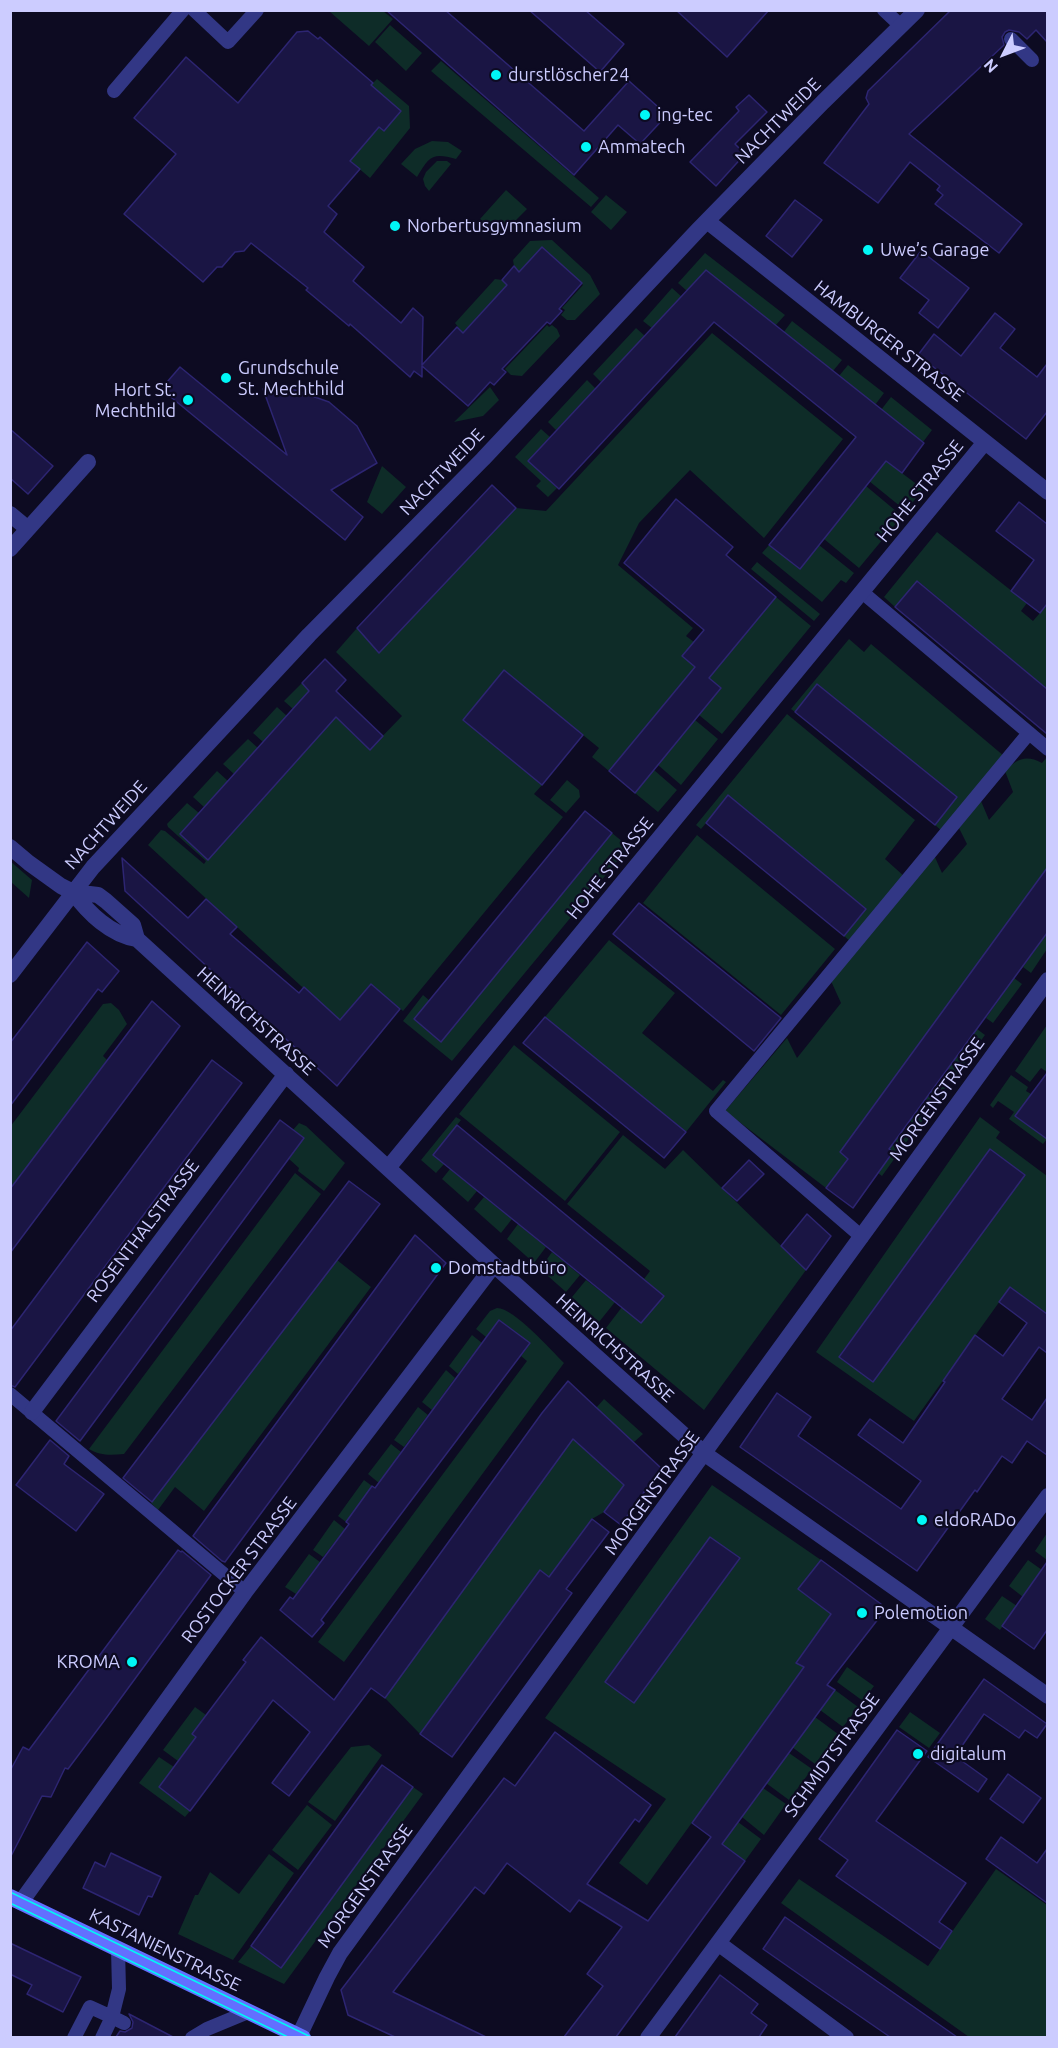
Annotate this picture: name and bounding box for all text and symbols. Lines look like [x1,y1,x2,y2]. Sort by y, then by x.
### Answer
north arrow [974,24,1034,84]
text: N [980,56,1001,77]
place label: durstlöscher24 [508,64,629,86]
marker: durstlöscher24 [489,68,503,82]
street label: NACHTWEIDE [731,74,825,168]
place label: ing-tec [657,104,713,126]
marker: ing-tec [638,108,652,122]
place label: Ammatech [598,136,686,158]
marker: Ammatech [579,140,593,154]
place label: Norbertusgymnasium [407,215,582,237]
marker: Norbertusgymnasium [388,219,402,233]
place label: Uwe’s Garage [880,239,989,261]
marker: Uwe’s Garage [861,243,875,257]
street label: HAMBURGER STRASSE [810,276,968,406]
place label: Grundschule St. Mechthild [238,357,344,400]
marker: Grundschule St. Mechthild [219,371,233,385]
place label: Hort St. Mechthild [95,379,176,422]
marker: Hort St. Mechthild [181,393,195,407]
street label: NACHTWEIDE [395,424,489,520]
street label: HOHE STRASSE [872,435,968,547]
street label: NACHTWEIDE [60,776,152,874]
street label: HOHE STRASSE [562,812,658,924]
street label: HEINRICHSTRASSE [192,962,320,1080]
street label: MORGENSTRASSE [885,1033,989,1165]
street label: ROSENTHALSTRASSE [82,1155,204,1307]
place label: Domstadtbüro [448,1257,567,1279]
marker: Domstadtbüro [429,1261,443,1275]
street label: HEINRICHSTRASSE [551,1289,679,1407]
street label: MORGENSTRASSE [600,1427,704,1559]
street label: ROSTOCKER STRASSE [177,1493,301,1647]
place label: eldoRADo [934,1509,1016,1531]
marker: eldoRADo [915,1513,929,1527]
place label: Polemotion [874,1602,968,1624]
marker: Polemotion [855,1606,869,1620]
place label: KROMA [57,1651,120,1673]
marker: KROMA [125,1655,139,1669]
street label: SCHMIDTSTRASSE [780,1689,884,1821]
place label: digitalum [930,1743,1006,1765]
marker: digitalum [911,1747,925,1761]
street label: MORGENSTRASSE [313,1820,417,1952]
street label: KASTANIENSTRASSE [86,1904,244,1996]

